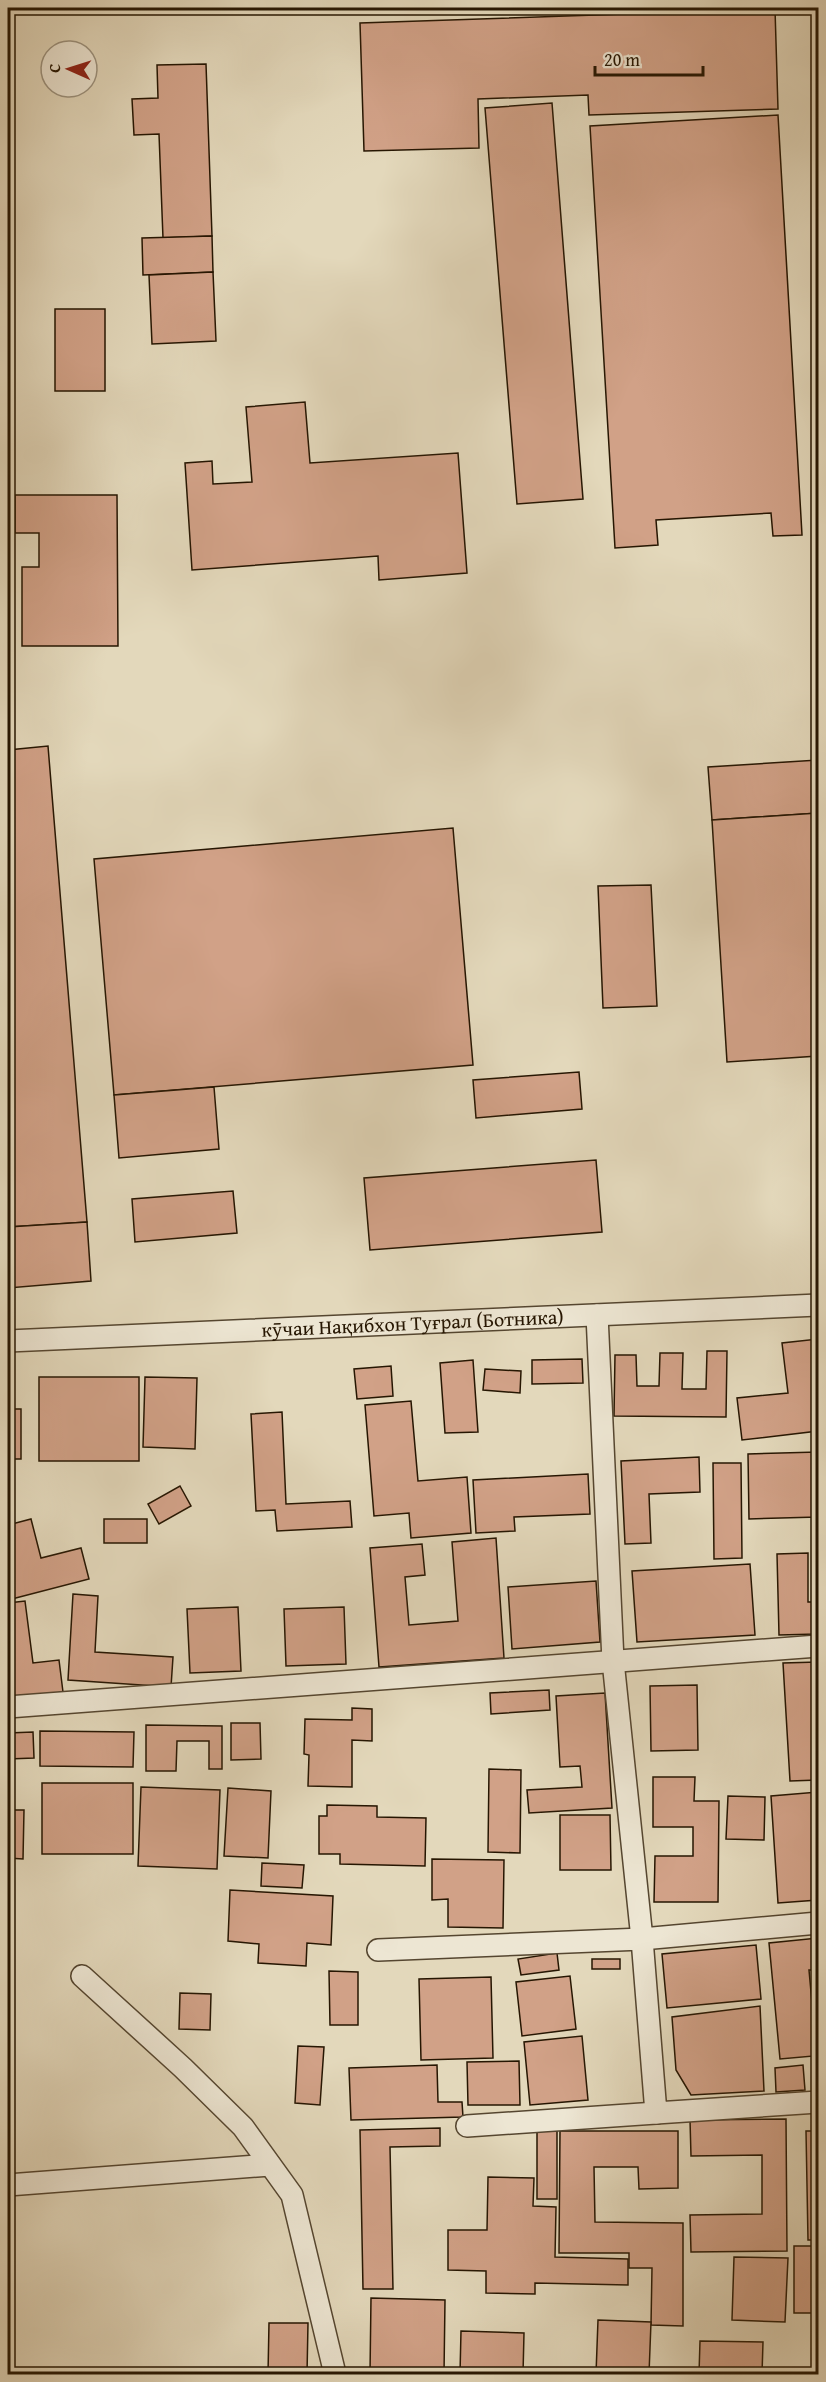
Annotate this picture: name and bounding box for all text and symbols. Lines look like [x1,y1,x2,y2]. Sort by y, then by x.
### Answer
north arrow [39,39,99,99]
scale bar [595,39,703,77]
text: 20 m [604,46,640,73]
text: С [42,63,66,73]
street label: кӯчаи Нақибхон Туғрал (Ботника) [261,1301,564,1344]

